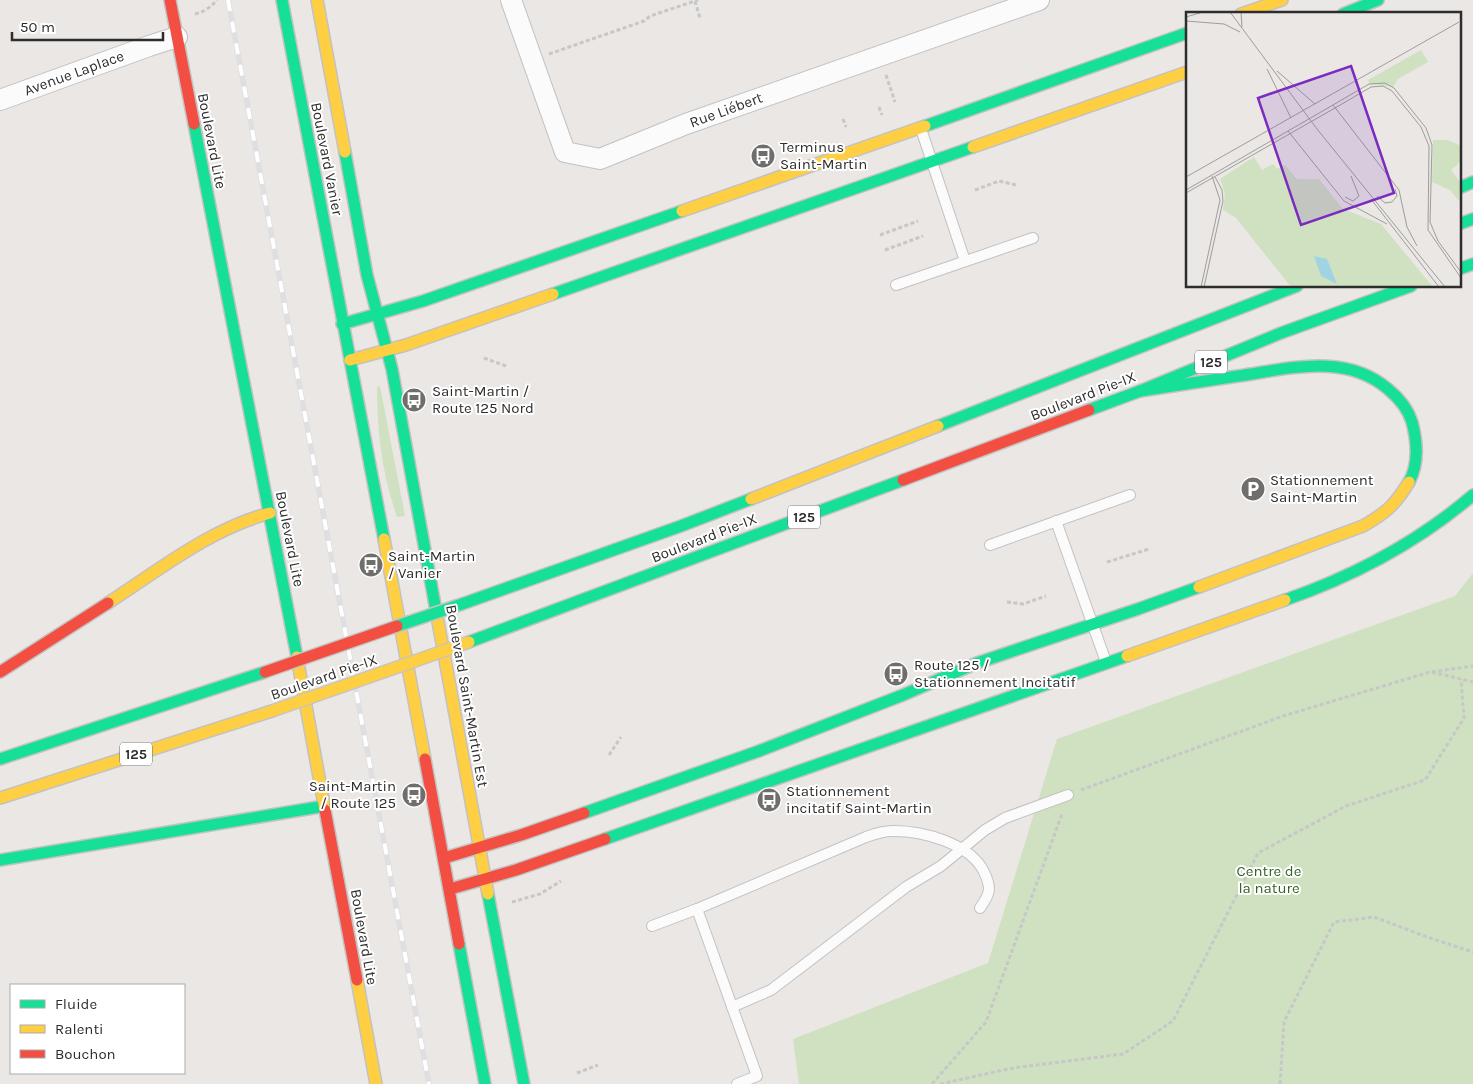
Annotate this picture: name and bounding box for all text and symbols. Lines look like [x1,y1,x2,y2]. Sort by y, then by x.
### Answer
scale bar [12,10,164,42]
inset map [1186,12,1460,288]
text: 50 m [20,18,55,36]
street label: Avenue Laplace [22,47,126,99]
street label: Rue Liébert [687,88,765,132]
street label: Boulevard Lite [194,92,230,190]
street label: Boulevard Vanier [307,101,347,218]
place label: Terminus Saint-Martin [780,138,867,173]
bus stop icon: Terminus Saint-Martin [750,143,776,169]
road number: 125 [1195,351,1227,374]
street label: Boulevard Pie-IX [1028,368,1138,424]
place label: Saint-Martin / Route 125 Nord [432,382,534,417]
bus stop icon: Saint-Martin / Route 125 Nord [401,387,427,413]
place label: Stationnement Saint-Martin [1270,471,1374,506]
parking icon: Stationnement Saint-Martin [1240,476,1266,502]
street label: Boulevard Lite [272,490,308,588]
road number: 125 [788,506,820,528]
street label: Boulevard Pie-IX [649,510,759,566]
place label: Saint-Martin / Vanier [388,547,475,582]
bus stop icon: Saint-Martin / Vanier [358,552,384,578]
street label: Boulevard Saint-Martin Est [442,603,492,789]
street label: Boulevard Pie-IX [268,650,380,704]
place label: Route 125 / Stationnement Incitatif [914,656,1077,691]
bus stop icon: Route 125 / Stationnement Incitatif [883,661,909,687]
road number: 125 [120,742,152,766]
place label: Saint-Martin / Route 125 [309,777,396,812]
bus stop icon: Saint-Martin / Route 125 [401,782,427,808]
place label: Stationnement incitatif Saint-Martin [786,782,932,817]
bus stop icon: Stationnement incitatif Saint-Martin [756,787,782,813]
park label: Centre de la nature [1237,862,1301,897]
street label: Boulevard Lite [347,888,381,986]
legend [10,984,185,1074]
text: Fluide [55,995,97,1013]
text: Ralenti [55,1020,104,1038]
text: Bouchon [55,1045,116,1063]

